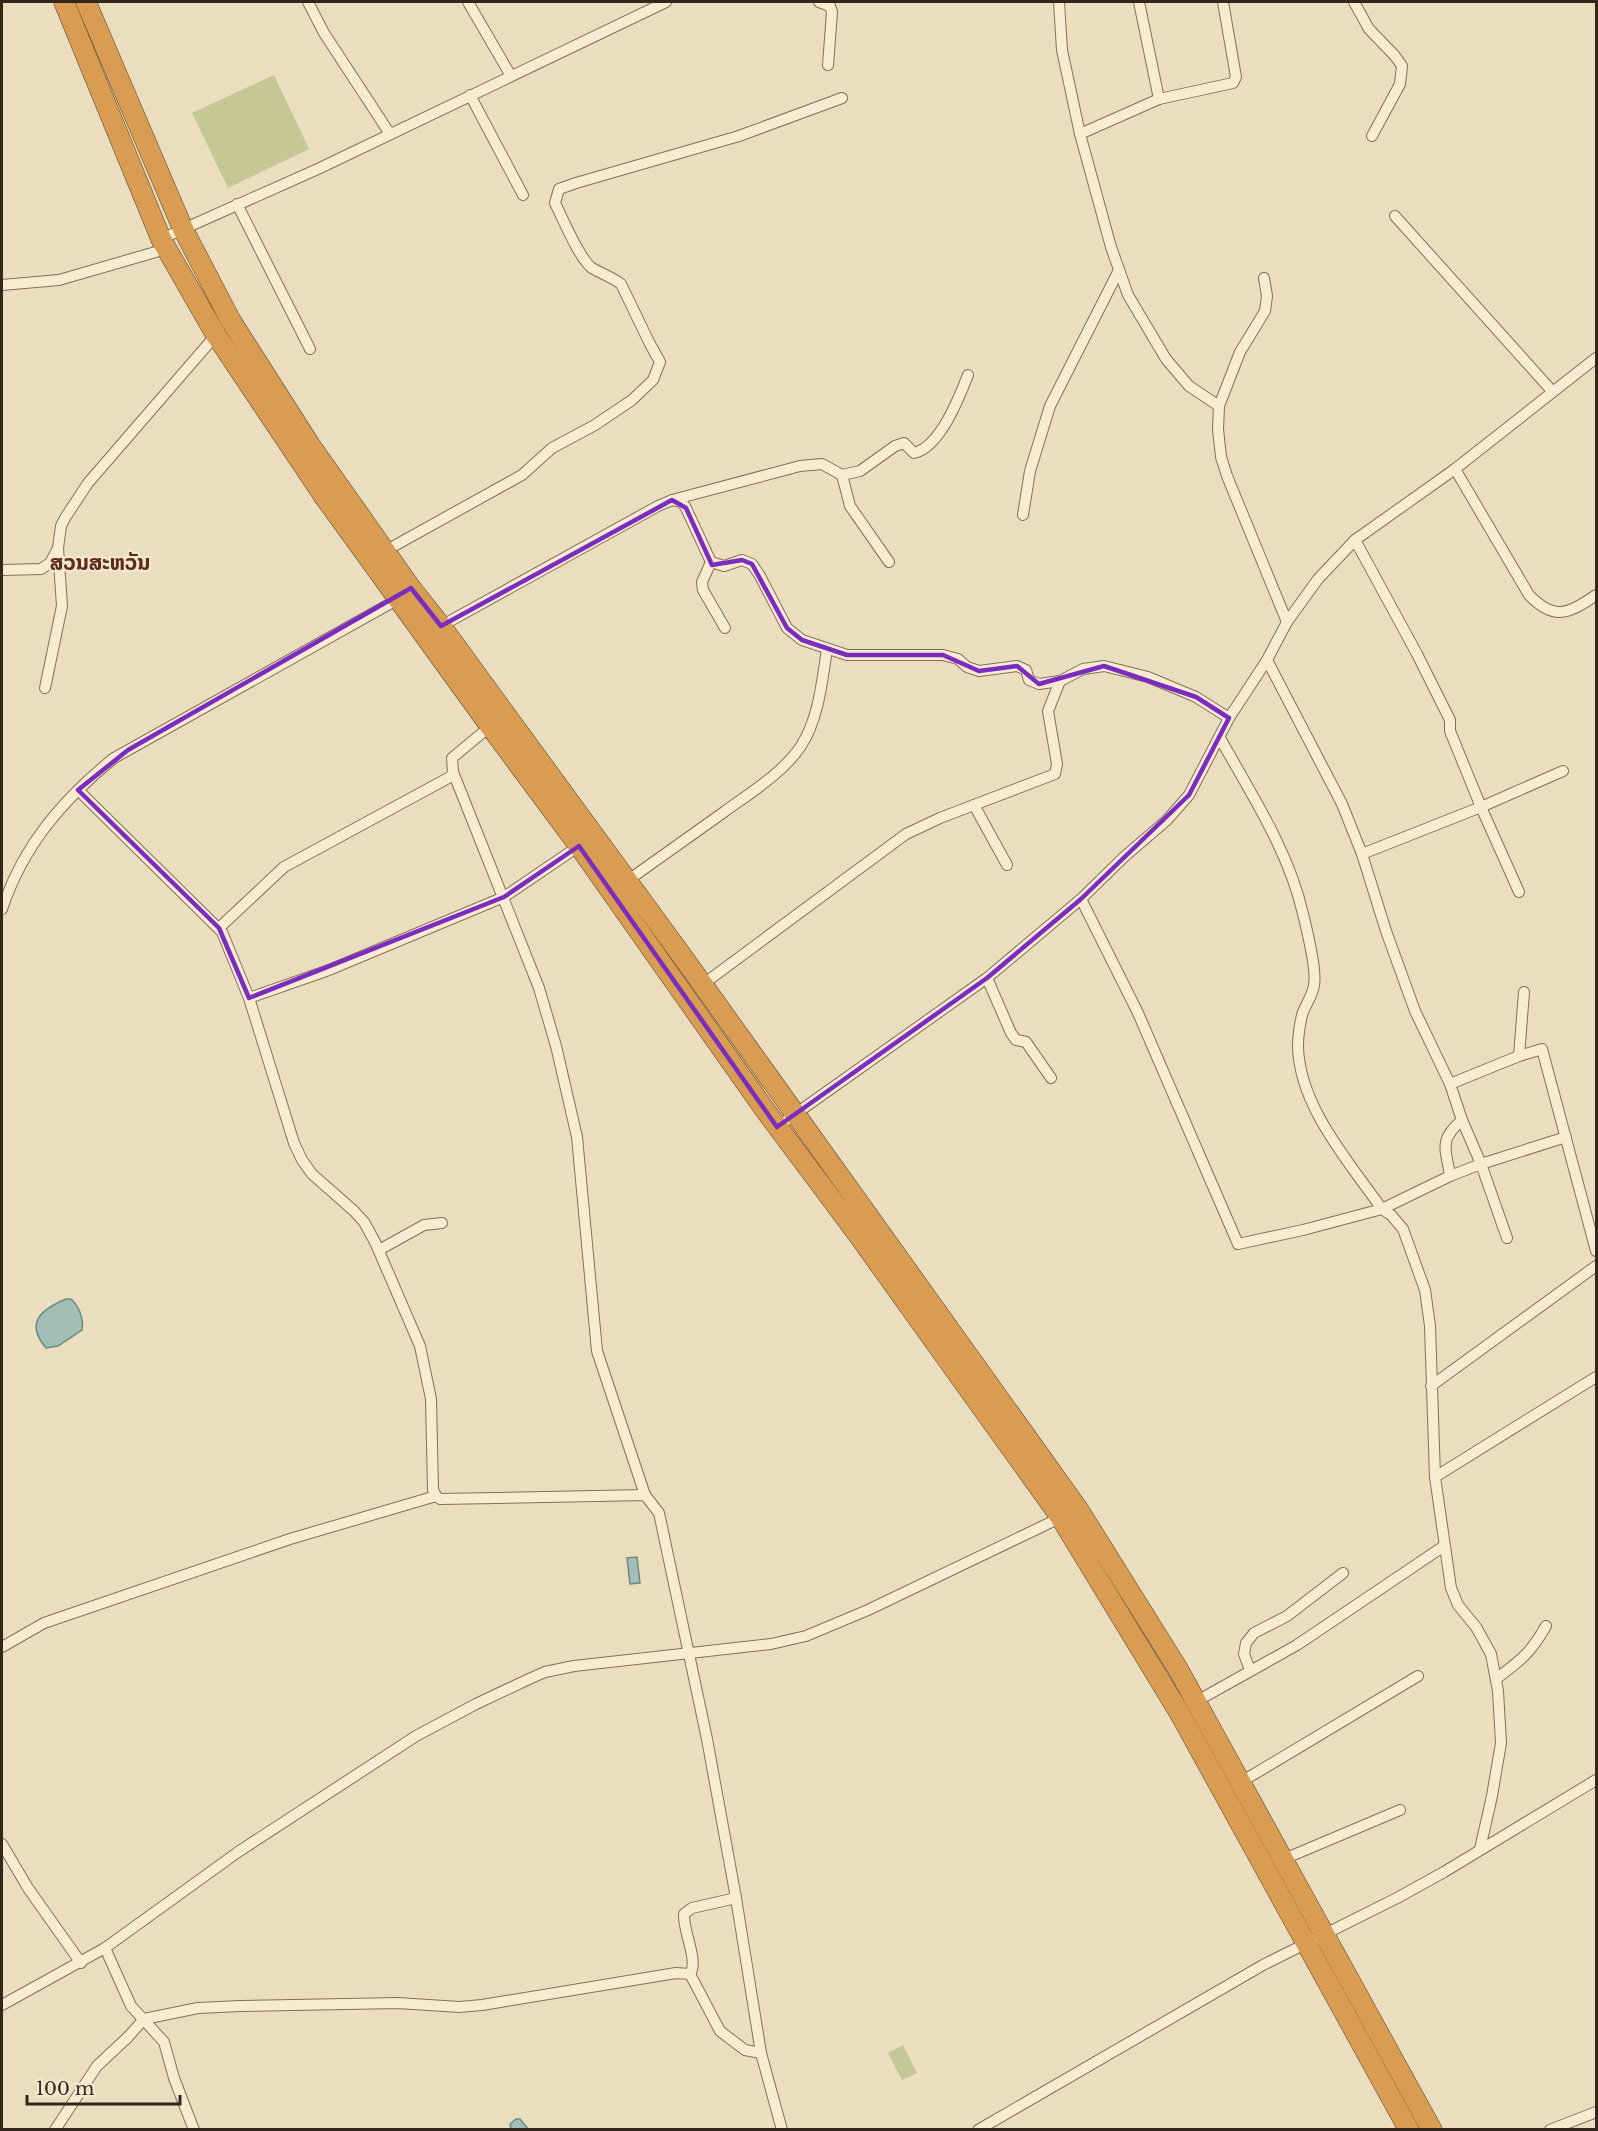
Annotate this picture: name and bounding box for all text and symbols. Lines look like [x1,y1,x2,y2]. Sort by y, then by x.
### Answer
district label: ສວນສະຫວັນ [50,550,150,576]
scale bar [27,2068,180,2106]
text: 100 m [36,2078,94,2100]

